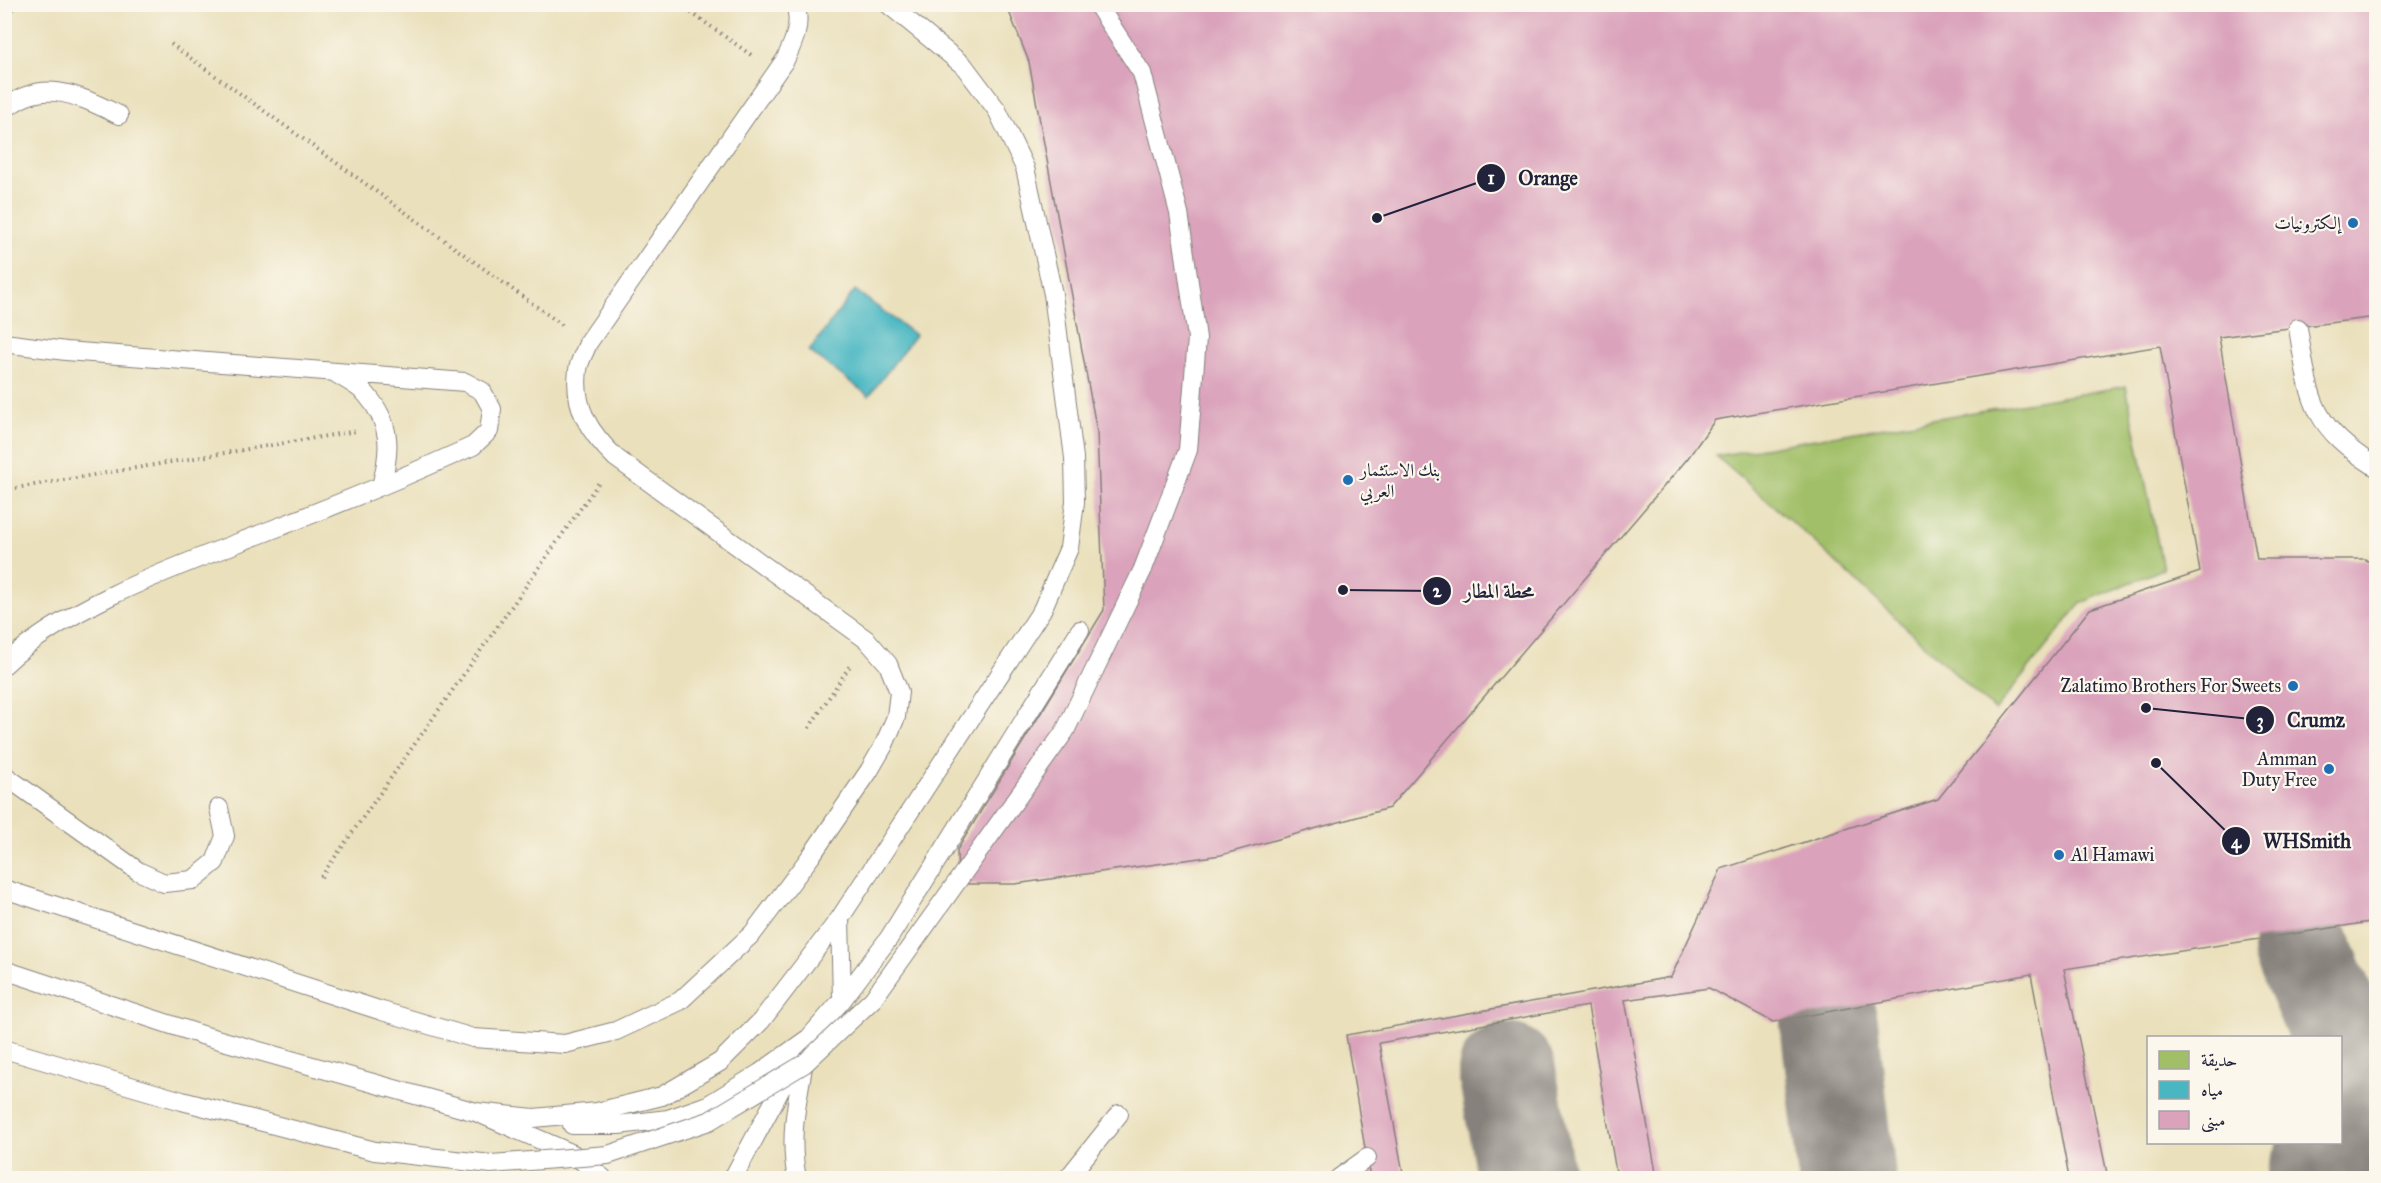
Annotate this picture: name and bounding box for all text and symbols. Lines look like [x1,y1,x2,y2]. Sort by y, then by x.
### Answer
callout: Orange [1476,159,1589,197]
text: Orange [1518,166,1579,191]
text: 1 [1487,167,1495,189]
place label: إلكترونيات [2274,212,2342,234]
marker: إلكترونيات [2346,216,2360,230]
place label: بنك الاستثمار العربي [1358,459,1440,506]
marker: بنك الاستثمار العربي [1341,473,1355,487]
callout: محطة المطار [1422,572,1546,610]
text: محطة المطار [1462,579,1535,603]
text: 2 [1433,580,1443,602]
place label: Zalatimo Brothers For Sweets [2061,675,2281,697]
marker: Zalatimo Brothers For Sweets [2286,679,2300,693]
callout: Crumz [2245,701,2357,739]
text: Crumz [2287,708,2346,732]
text: 3 [2256,710,2264,733]
place label: Amman Duty Free [2242,748,2317,791]
marker: Amman Duty Free [2322,762,2336,776]
callout: WHSmith [2221,822,2363,860]
text: WHSmith [2263,829,2352,853]
text: 4 [2231,831,2242,854]
place label: Al Hamawi [2070,844,2154,866]
marker: Al Hamawi [2052,848,2066,862]
legend [2147,1036,2342,1144]
text: حديقة [2201,1049,2237,1071]
text: مياه [2201,1079,2223,1101]
text: مبنى [2201,1109,2226,1133]

